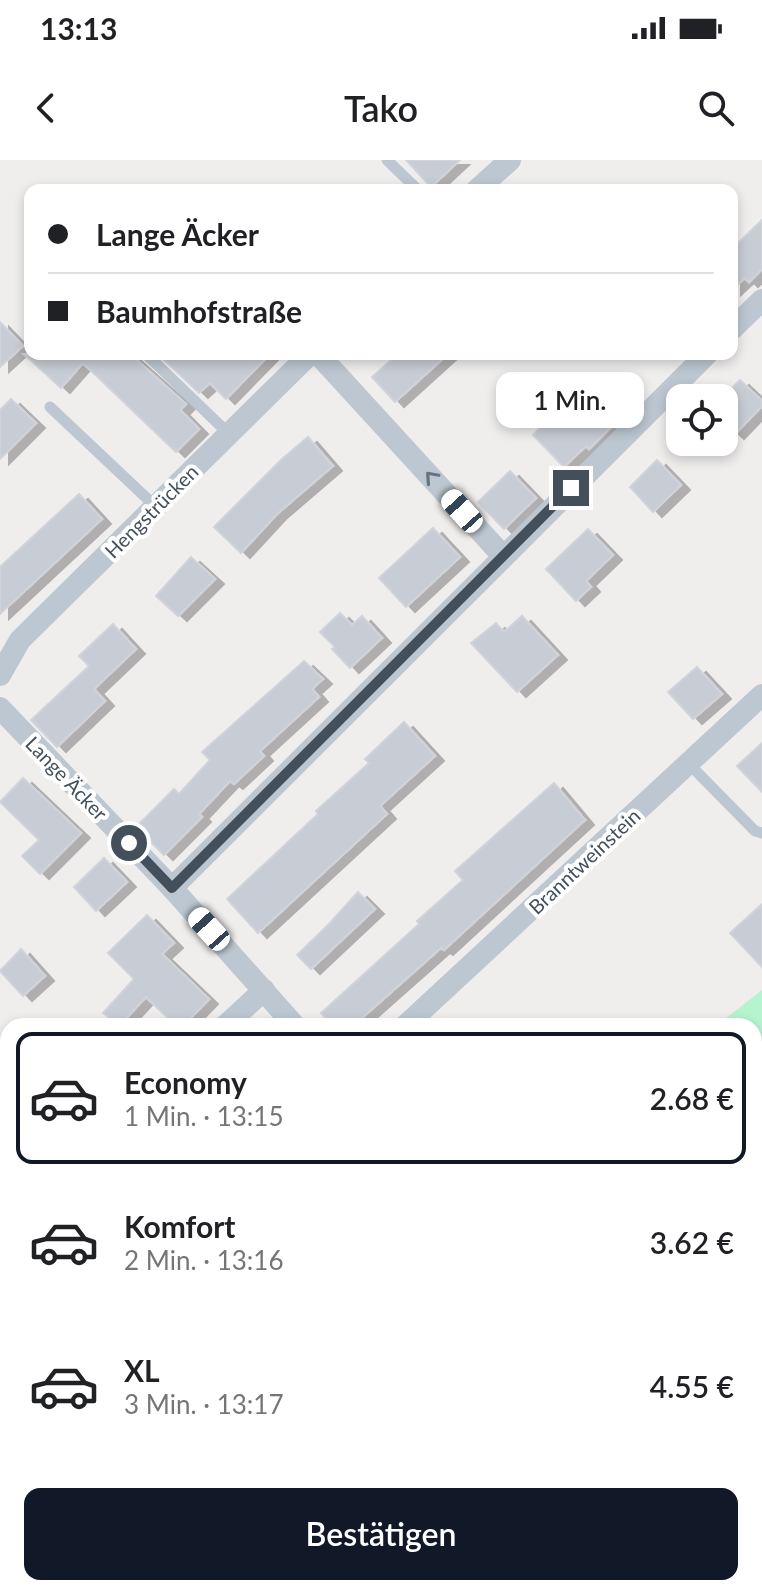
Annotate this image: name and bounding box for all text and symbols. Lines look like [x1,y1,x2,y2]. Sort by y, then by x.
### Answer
text: 13:13 [40,10,117,46]
icon: back [24,86,68,130]
text: Tako [344,86,418,130]
icon: search [694,86,738,130]
text: Lange Äcker [96,216,259,252]
text: Baumhofstraße [96,293,302,329]
callout: 1 Min. [497,372,645,428]
text: 1 Min. [534,384,606,416]
map controls [666,384,738,456]
button: locate [666,384,738,456]
street label: Hengstrücken [99,459,203,563]
route end [553,470,589,506]
one-way arrow [427,472,441,487]
car [437,485,487,537]
street label: Lange Äcker [21,731,113,825]
street label: Branntweinstein [523,803,645,919]
route start [111,825,147,861]
car [184,903,234,955]
icon: car [28,1062,100,1134]
text: Economy [124,1064,247,1100]
text: 2.68 € [650,1080,734,1116]
text: 1 Min. · 13:15 [124,1100,283,1132]
icon: car [28,1206,100,1278]
text: Komfort [124,1208,235,1244]
text: 3.62 € [650,1224,734,1260]
text: 2 Min. · 13:16 [124,1244,283,1276]
icon: car [28,1350,100,1422]
text: XL [124,1352,160,1388]
text: 4.55 € [650,1368,734,1404]
text: 3 Min. · 13:17 [124,1388,283,1420]
button: Bestätigen [24,1488,738,1580]

